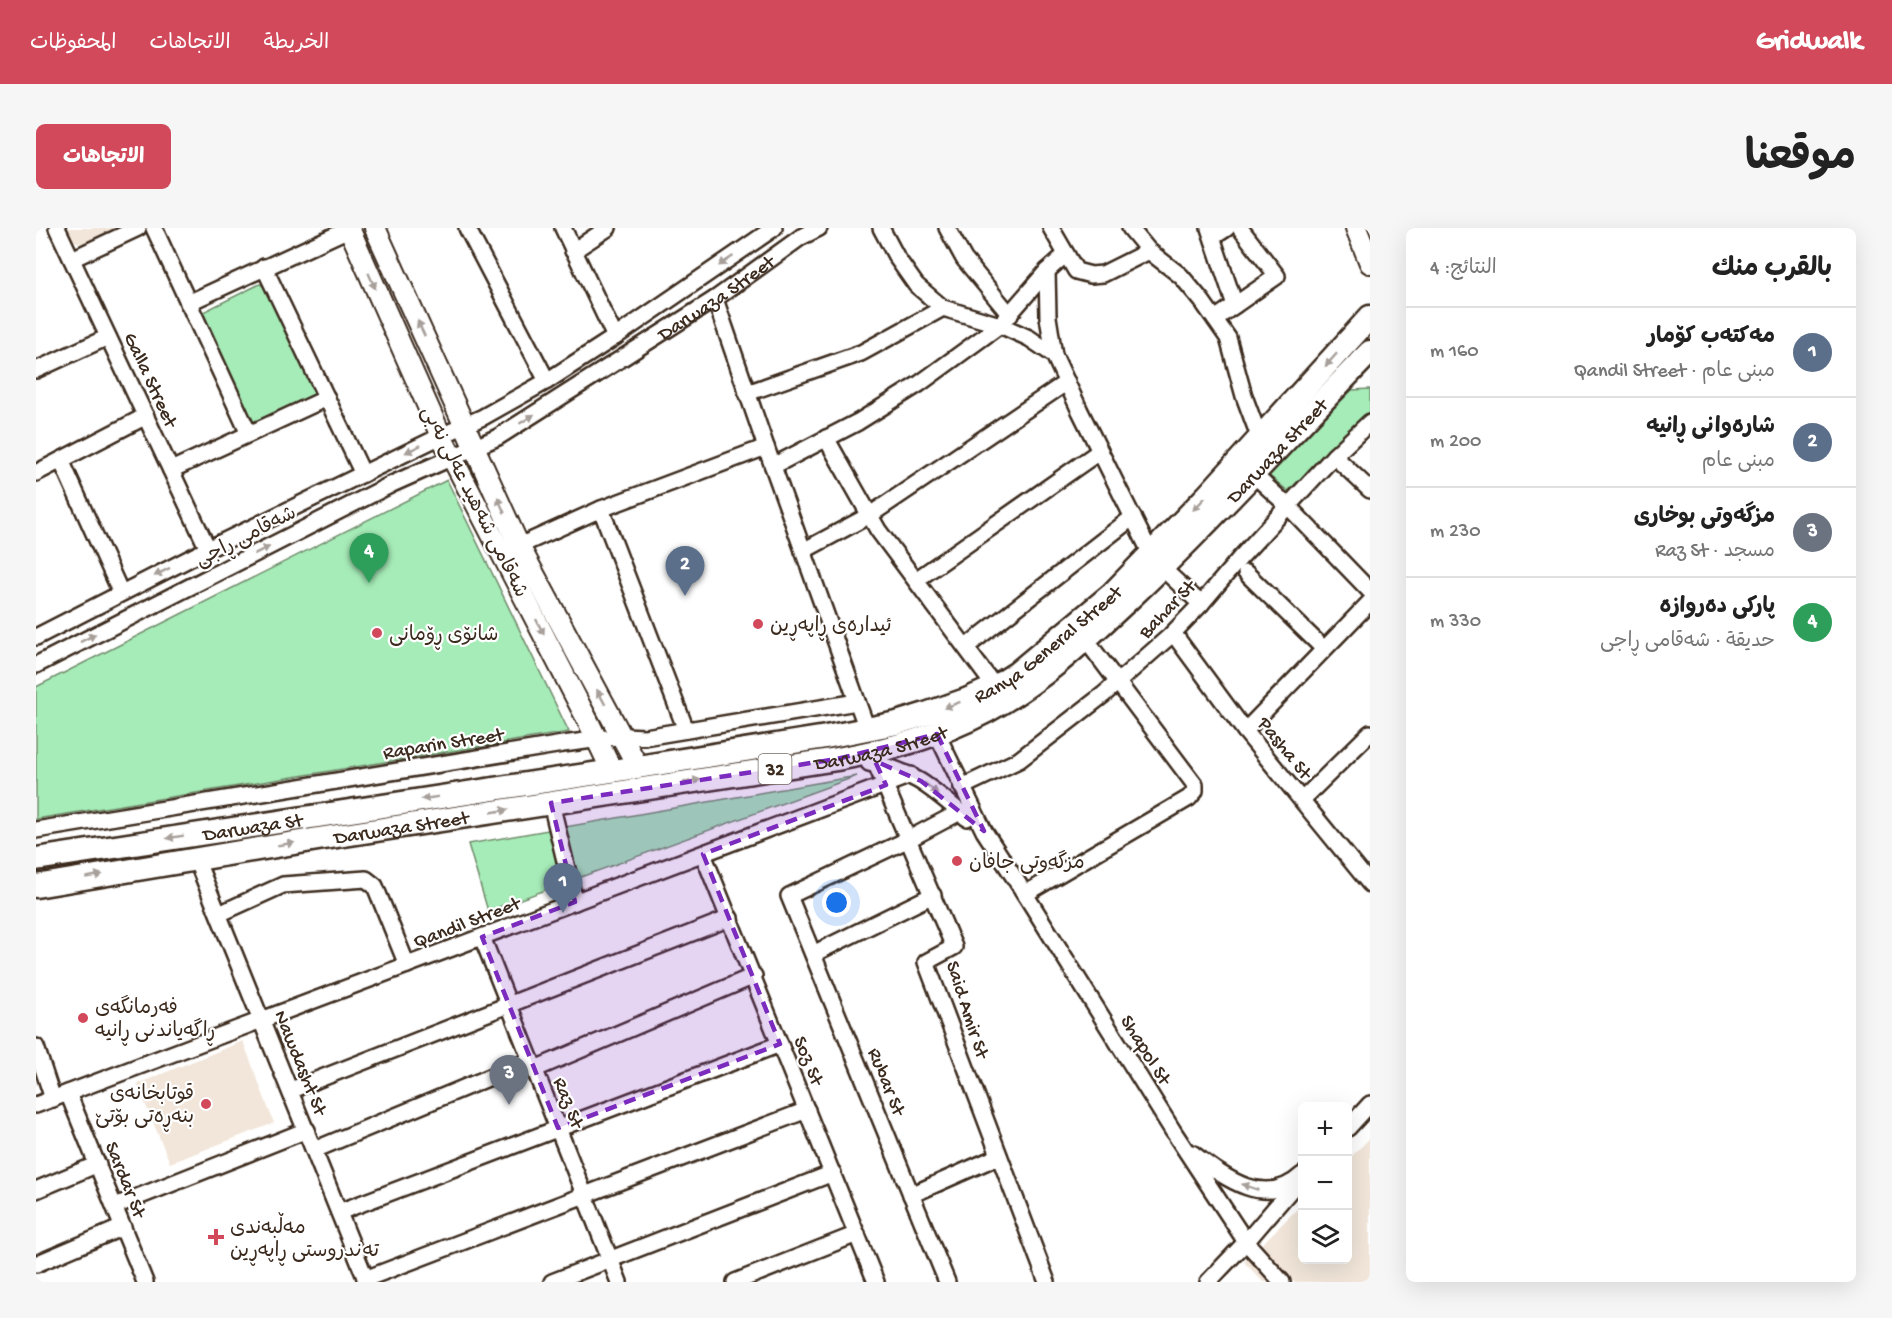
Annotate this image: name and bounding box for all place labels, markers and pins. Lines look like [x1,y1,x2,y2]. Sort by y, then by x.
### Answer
pin: 4 [350,534,388,583]
pin: 2 [666,546,704,596]
place label: ئیدارەی ڕاپەڕین [770,615,892,641]
marker: ئیدارەی ڕاپەڕین [751,617,765,631]
place label: شانۆی ڕۆمانی [389,624,499,650]
marker: شانۆی ڕۆمانی [370,626,384,640]
place label: مزگەوتی جافان [969,850,1085,876]
marker: مزگەوتی جافان [950,854,964,868]
pin: 1 [544,864,582,913]
place label: فەرمانگەی ڕاگەیاندنی ڕانیە [95,995,215,1046]
marker: فەرمانگەی ڕاگەیاندنی ڕانیە [76,1011,90,1025]
pin: 3 [490,1056,528,1105]
place label: قوتابخانەی بنەڕەتی بۆتێ [95,1083,194,1132]
marker: قوتابخانەی بنەڕەتی بۆتێ [199,1097,213,1111]
place label: مەڵبەندی تەندروستی ڕاپەڕین [230,1212,379,1266]
marker: مەڵبەندی تەندروستی ڕاپەڕین [207,1228,225,1246]

